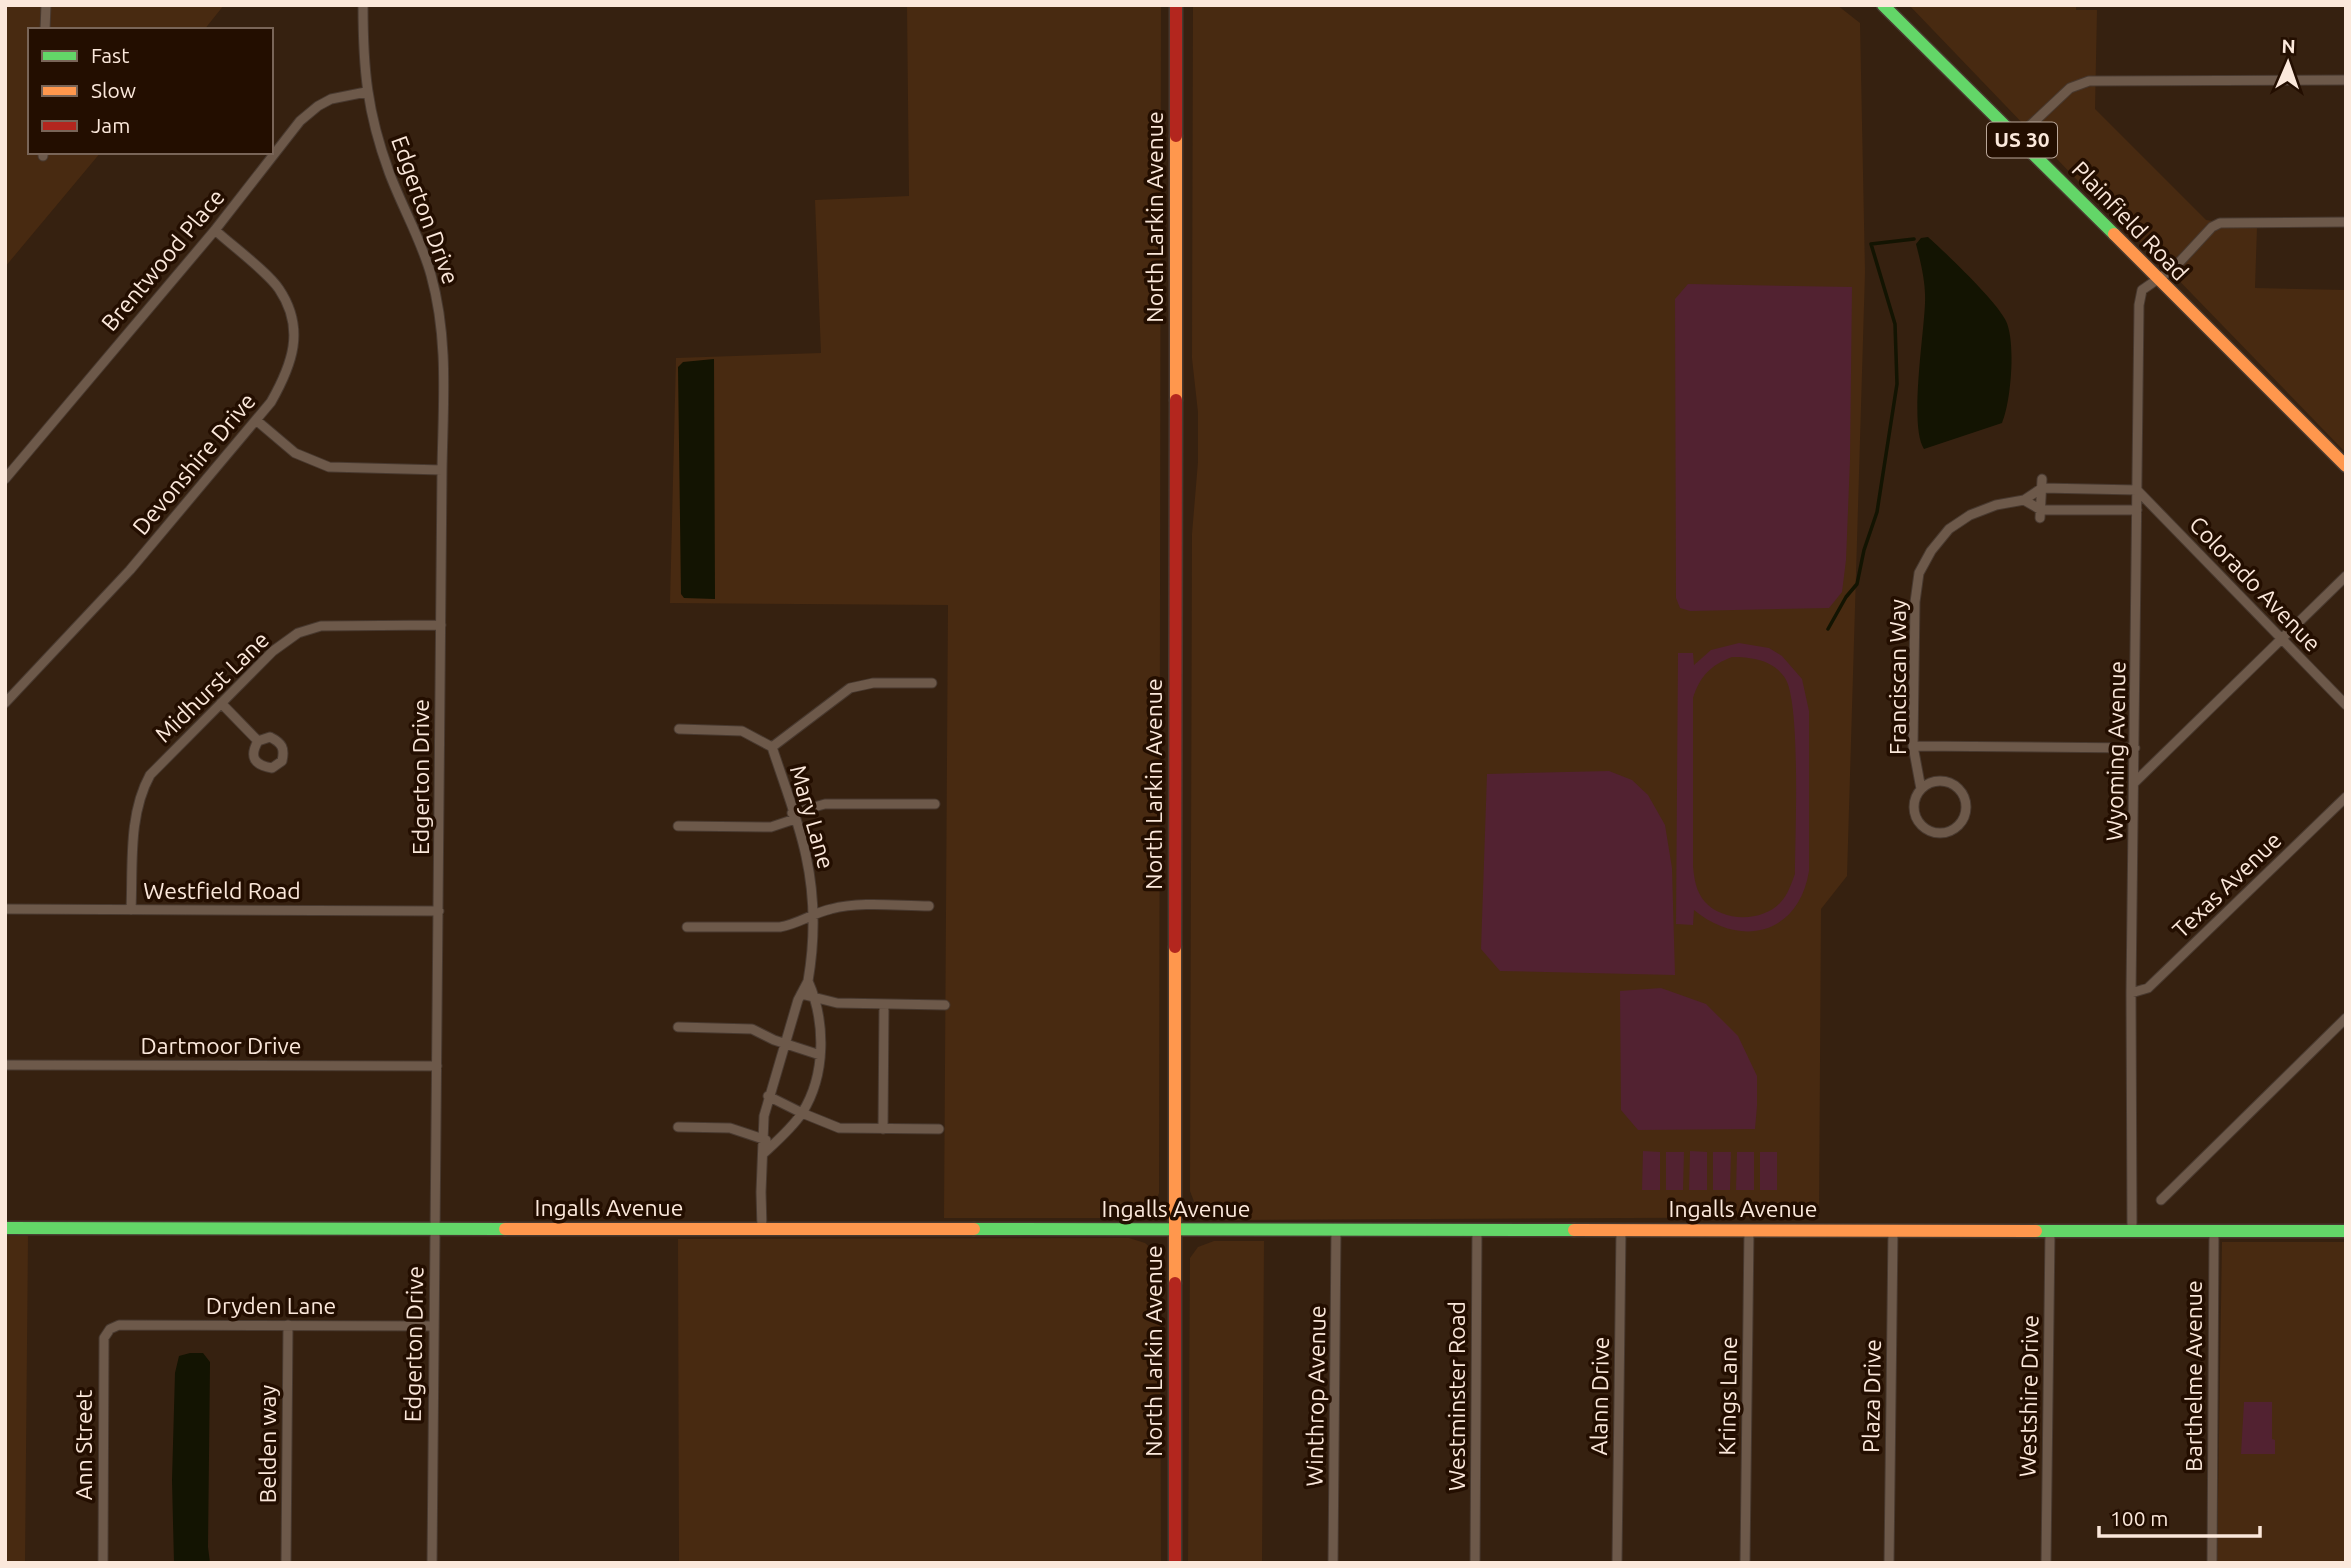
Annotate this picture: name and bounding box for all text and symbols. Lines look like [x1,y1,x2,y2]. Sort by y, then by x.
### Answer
legend [28,28,273,154]
north arrow [2253,28,2323,98]
text: N [2281,35,2296,57]
text: Fast [91,43,129,67]
text: Slow [91,78,136,102]
street label: North Larkin Avenue [1142,111,1167,323]
text: Jam [91,113,130,137]
road number: US 30 [1987,122,2057,158]
street label: Edgerton Drive [387,132,464,287]
street label: Plainfield Road [2067,156,2193,285]
street label: Brentwood Place [96,184,229,335]
street label: Devonshire Drive [127,388,260,539]
street label: Colorado Avenue [2185,511,2326,656]
street label: Franciscan Way [1885,599,1910,755]
street label: Midhurst Lane [150,626,273,747]
street label: Wyoming Avenue [2101,661,2130,841]
street label: North Larkin Avenue [1141,678,1166,890]
street label: Edgerton Drive [408,699,433,855]
street label: Mary Lane [786,762,839,872]
street label: Texas Avenue [2167,827,2286,942]
street label: Westfield Road [143,878,301,903]
street label: Dartmoor Drive [141,1033,301,1058]
street label: Ingalls Avenue [535,1195,683,1220]
street label: Ingalls Avenue [1102,1196,1250,1221]
street label: Ingalls Avenue [1669,1196,1817,1221]
street label: North Larkin Avenue [1141,1245,1166,1457]
street label: Edgerton Drive [400,1266,427,1422]
street label: Barthelme Avenue [2181,1280,2206,1472]
street label: Dryden Lane [206,1293,336,1318]
street label: Westminster Road [1444,1301,1469,1491]
street label: Winthrop Avenue [1301,1305,1330,1487]
street label: Westshire Drive [2015,1315,2042,1477]
street label: Alann Drive [1586,1336,1613,1456]
street label: Krings Lane [1714,1336,1741,1456]
street label: Plaza Drive [1858,1339,1885,1453]
street label: Belden way [255,1385,280,1503]
street label: Ann Street [71,1390,96,1500]
scale bar [2099,1494,2260,1538]
text: 100 m [2110,1506,2168,1530]

